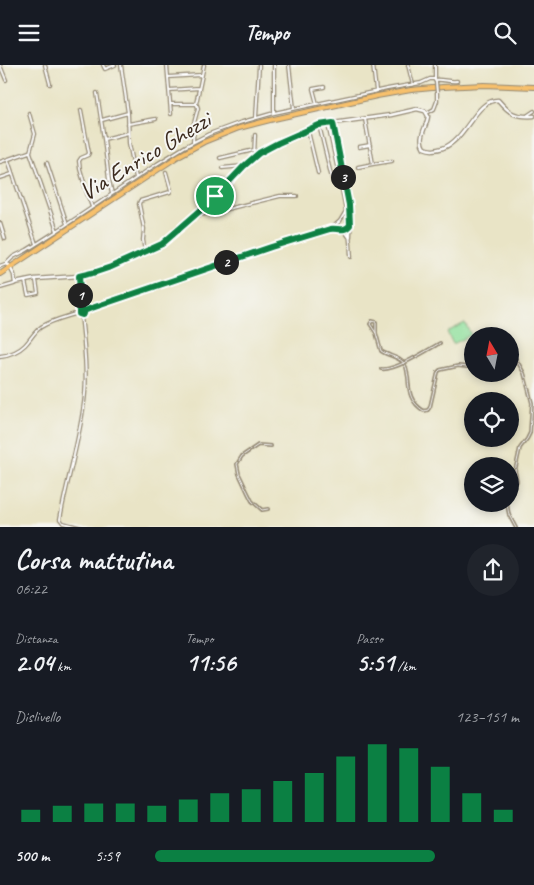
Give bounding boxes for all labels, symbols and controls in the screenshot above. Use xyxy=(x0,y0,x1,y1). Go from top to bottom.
icon: menu xyxy=(15,19,43,47)
text: Tempo xyxy=(245,19,289,47)
icon: search xyxy=(491,19,519,47)
street label: Via Enrico Ghezzi xyxy=(73,102,219,208)
pin: 3 xyxy=(330,165,356,189)
text: 3 xyxy=(340,169,347,186)
pin xyxy=(194,175,236,217)
icon: arrive xyxy=(201,182,229,210)
pin: 2 xyxy=(214,249,238,275)
text: 2 xyxy=(223,254,230,271)
pin: 1 xyxy=(68,283,92,307)
text: 1 xyxy=(77,287,84,304)
north arrow xyxy=(464,327,519,383)
map controls xyxy=(464,327,519,512)
button: locate xyxy=(464,392,519,447)
button: layers xyxy=(464,457,519,512)
text: Corsa mattutina xyxy=(15,542,173,577)
button: share xyxy=(467,544,519,596)
text: 06:22 xyxy=(15,579,47,599)
text: Distanza xyxy=(15,630,57,647)
text: Tempo xyxy=(186,630,213,647)
text: Passo xyxy=(356,630,383,647)
text: 2.04 xyxy=(15,647,54,679)
text: 11:56 xyxy=(186,647,236,679)
text: 5:51 xyxy=(356,647,394,679)
text: km xyxy=(54,658,71,675)
text: /km xyxy=(394,658,416,675)
text: Dislivello xyxy=(15,707,60,727)
text: 123–151 m xyxy=(456,707,519,727)
text: 500 m xyxy=(15,846,49,866)
text: 5:59 xyxy=(95,846,120,866)

